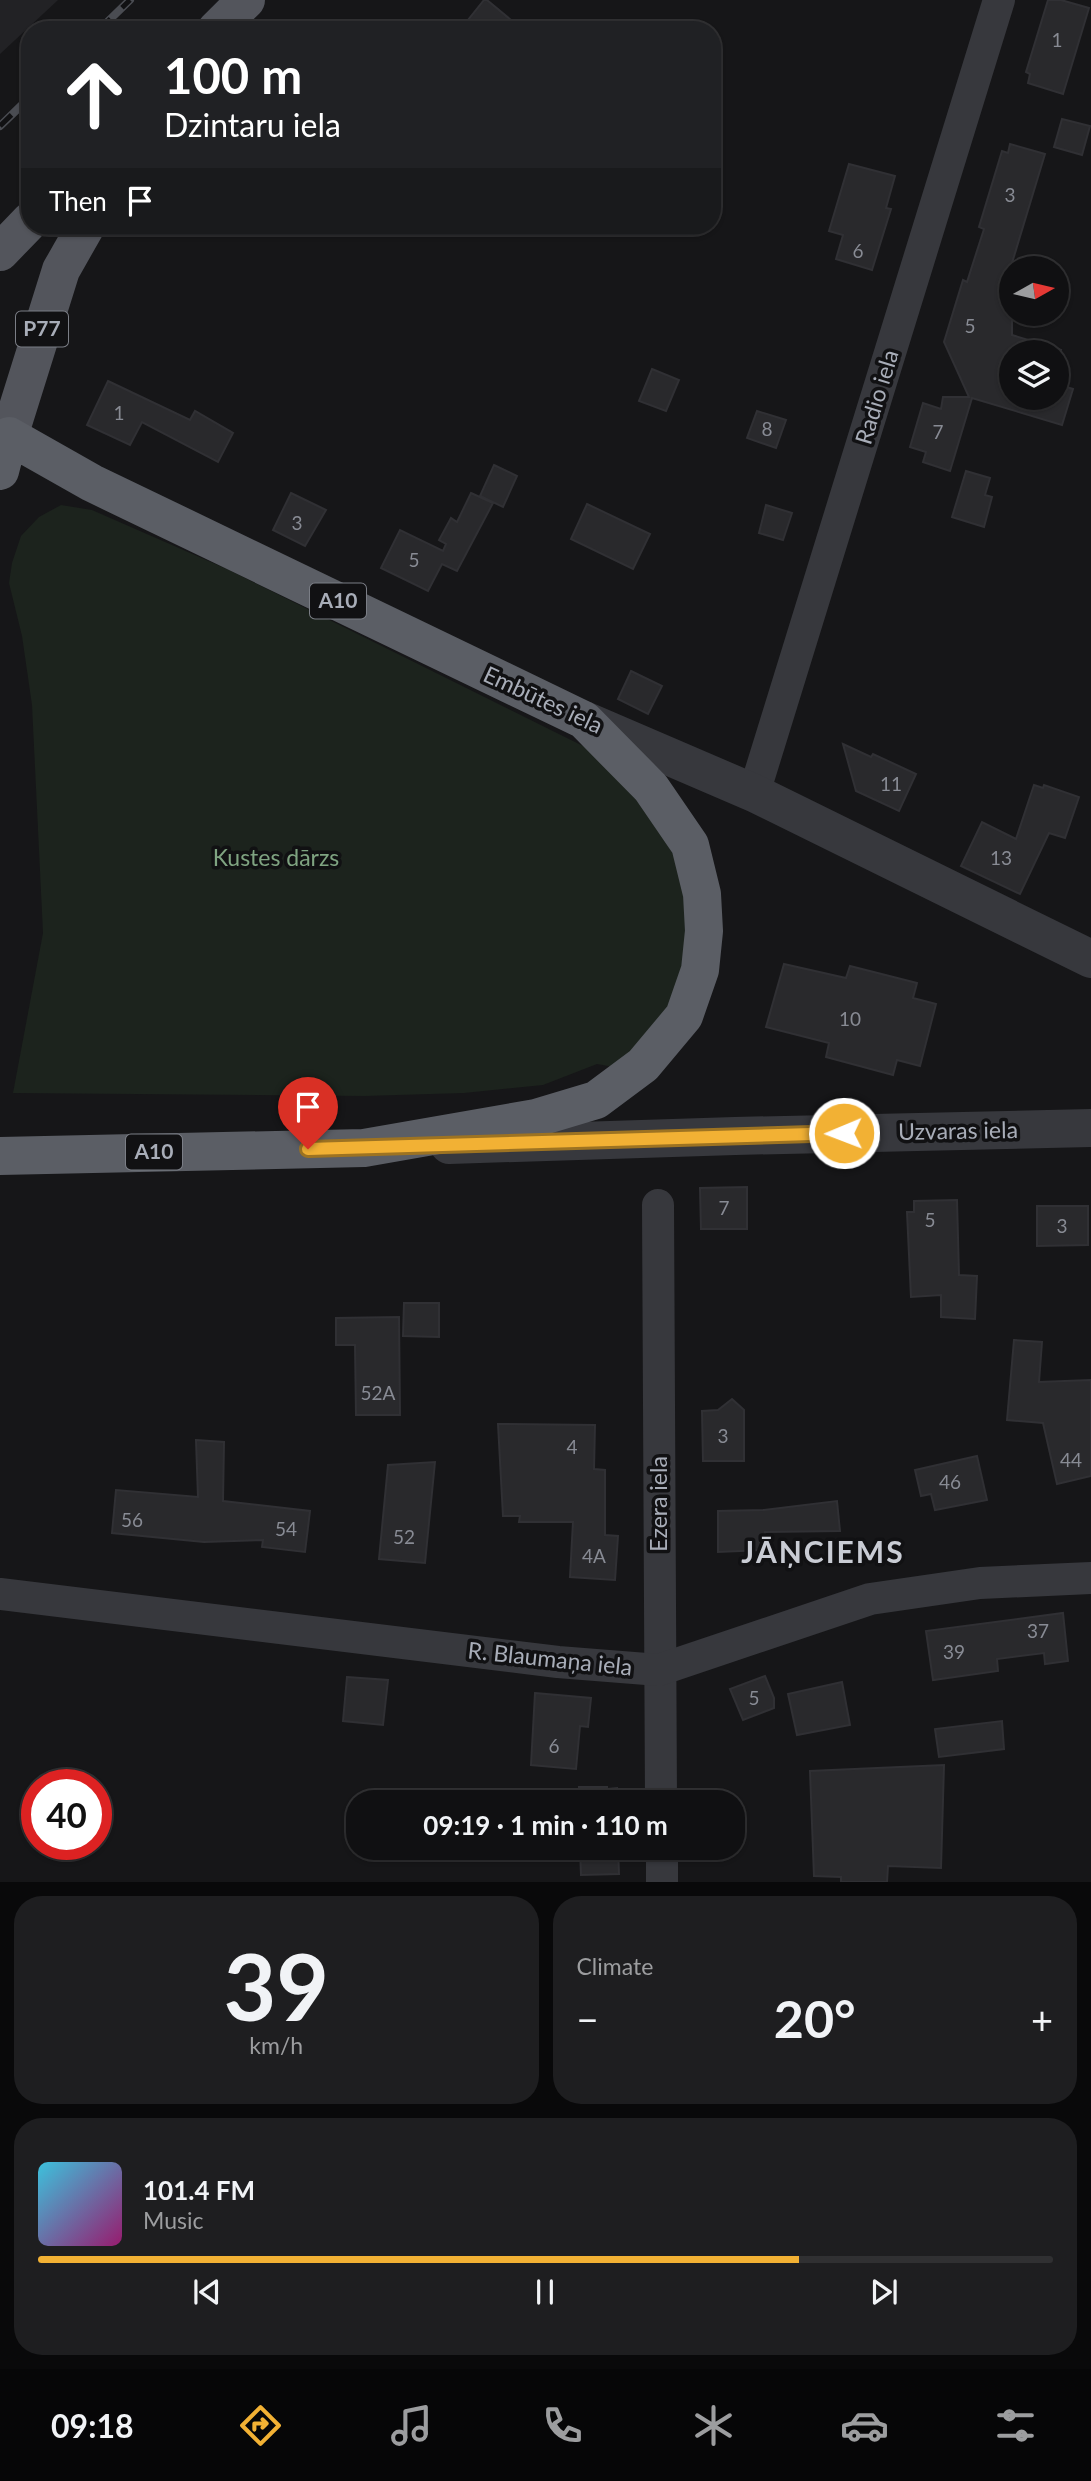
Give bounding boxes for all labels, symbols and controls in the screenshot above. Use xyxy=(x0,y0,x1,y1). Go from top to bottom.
house number: 1 xyxy=(1051,28,1063,51)
text: 100 m xyxy=(164,46,302,104)
icon: ahead xyxy=(49,49,140,140)
text: Dzintaru iela xyxy=(164,105,341,144)
icon: arrive xyxy=(121,182,159,220)
house number: 3 xyxy=(1004,183,1016,206)
text: Then xyxy=(49,185,107,217)
house number: 6 xyxy=(852,239,864,262)
north arrow xyxy=(999,256,1069,326)
map controls xyxy=(999,256,1069,410)
road number: P77 xyxy=(16,312,68,346)
house number: 5 xyxy=(964,314,976,337)
button: layers xyxy=(999,340,1069,410)
street label: Radio iela xyxy=(848,346,904,447)
house number: 1 xyxy=(113,401,125,424)
house number: 8 xyxy=(761,417,773,440)
house number: 7 xyxy=(932,420,944,443)
house number: 3 xyxy=(291,511,303,534)
house number: 5 xyxy=(408,548,420,571)
road number: A10 xyxy=(310,584,366,618)
street label: Embūtes iela xyxy=(479,659,607,739)
house number: 11 xyxy=(880,772,902,795)
park label: Kustes dārzs xyxy=(213,843,339,871)
house number: 13 xyxy=(990,846,1012,869)
house number: 10 xyxy=(839,1007,861,1030)
pin xyxy=(278,1077,338,1149)
icon: arrive xyxy=(289,1088,327,1126)
position arrow xyxy=(807,1096,881,1170)
street label: Uzvaras iela xyxy=(898,1115,1018,1145)
road number: A10 xyxy=(126,1134,182,1170)
house number: 7 xyxy=(718,1196,730,1219)
house number: 5 xyxy=(924,1208,936,1231)
house number: 3 xyxy=(1056,1214,1068,1237)
house number: 52A xyxy=(361,1381,396,1404)
house number: 3 xyxy=(717,1424,729,1447)
house number: 4 xyxy=(566,1435,578,1458)
house number: 44 xyxy=(1060,1448,1082,1471)
street label: Ezera iela xyxy=(644,1456,672,1552)
house number: 46 xyxy=(939,1470,961,1493)
house number: 56 xyxy=(121,1508,143,1531)
house number: 54 xyxy=(275,1517,297,1540)
house number: 52 xyxy=(393,1525,415,1548)
district label: JĀŅCIEMS xyxy=(741,1533,905,1569)
house number: 4A xyxy=(582,1544,606,1567)
house number: 37 xyxy=(1027,1619,1049,1642)
street label: R. Blaumaņa iela xyxy=(467,1635,634,1681)
house number: 39 xyxy=(943,1640,965,1663)
house number: 5 xyxy=(748,1686,760,1709)
house number: 6 xyxy=(548,1734,560,1757)
speed limit sign: 40 xyxy=(21,1769,112,1860)
text: 09:19 · 1 min · 110 m xyxy=(423,1809,668,1841)
text: 39 xyxy=(223,1931,329,2040)
text: Climate xyxy=(577,1952,653,1980)
text: 20° xyxy=(774,1987,856,2049)
text: − xyxy=(577,1996,599,2042)
text: + xyxy=(1031,1996,1053,2042)
text: km/h xyxy=(249,2031,303,2059)
text: 101.4 FM xyxy=(143,2174,255,2206)
text: Music xyxy=(143,2206,203,2234)
icon: previous xyxy=(188,2273,226,2311)
icon: pause xyxy=(526,2273,564,2311)
icon: next xyxy=(865,2273,903,2311)
icon: directions xyxy=(236,2401,285,2450)
icon: music xyxy=(387,2401,436,2450)
icon: phone xyxy=(538,2401,587,2450)
icon: climate xyxy=(689,2401,738,2450)
icon: car xyxy=(840,2401,889,2450)
icon: filters xyxy=(991,2401,1040,2450)
text: 09:18 xyxy=(51,2406,134,2445)

